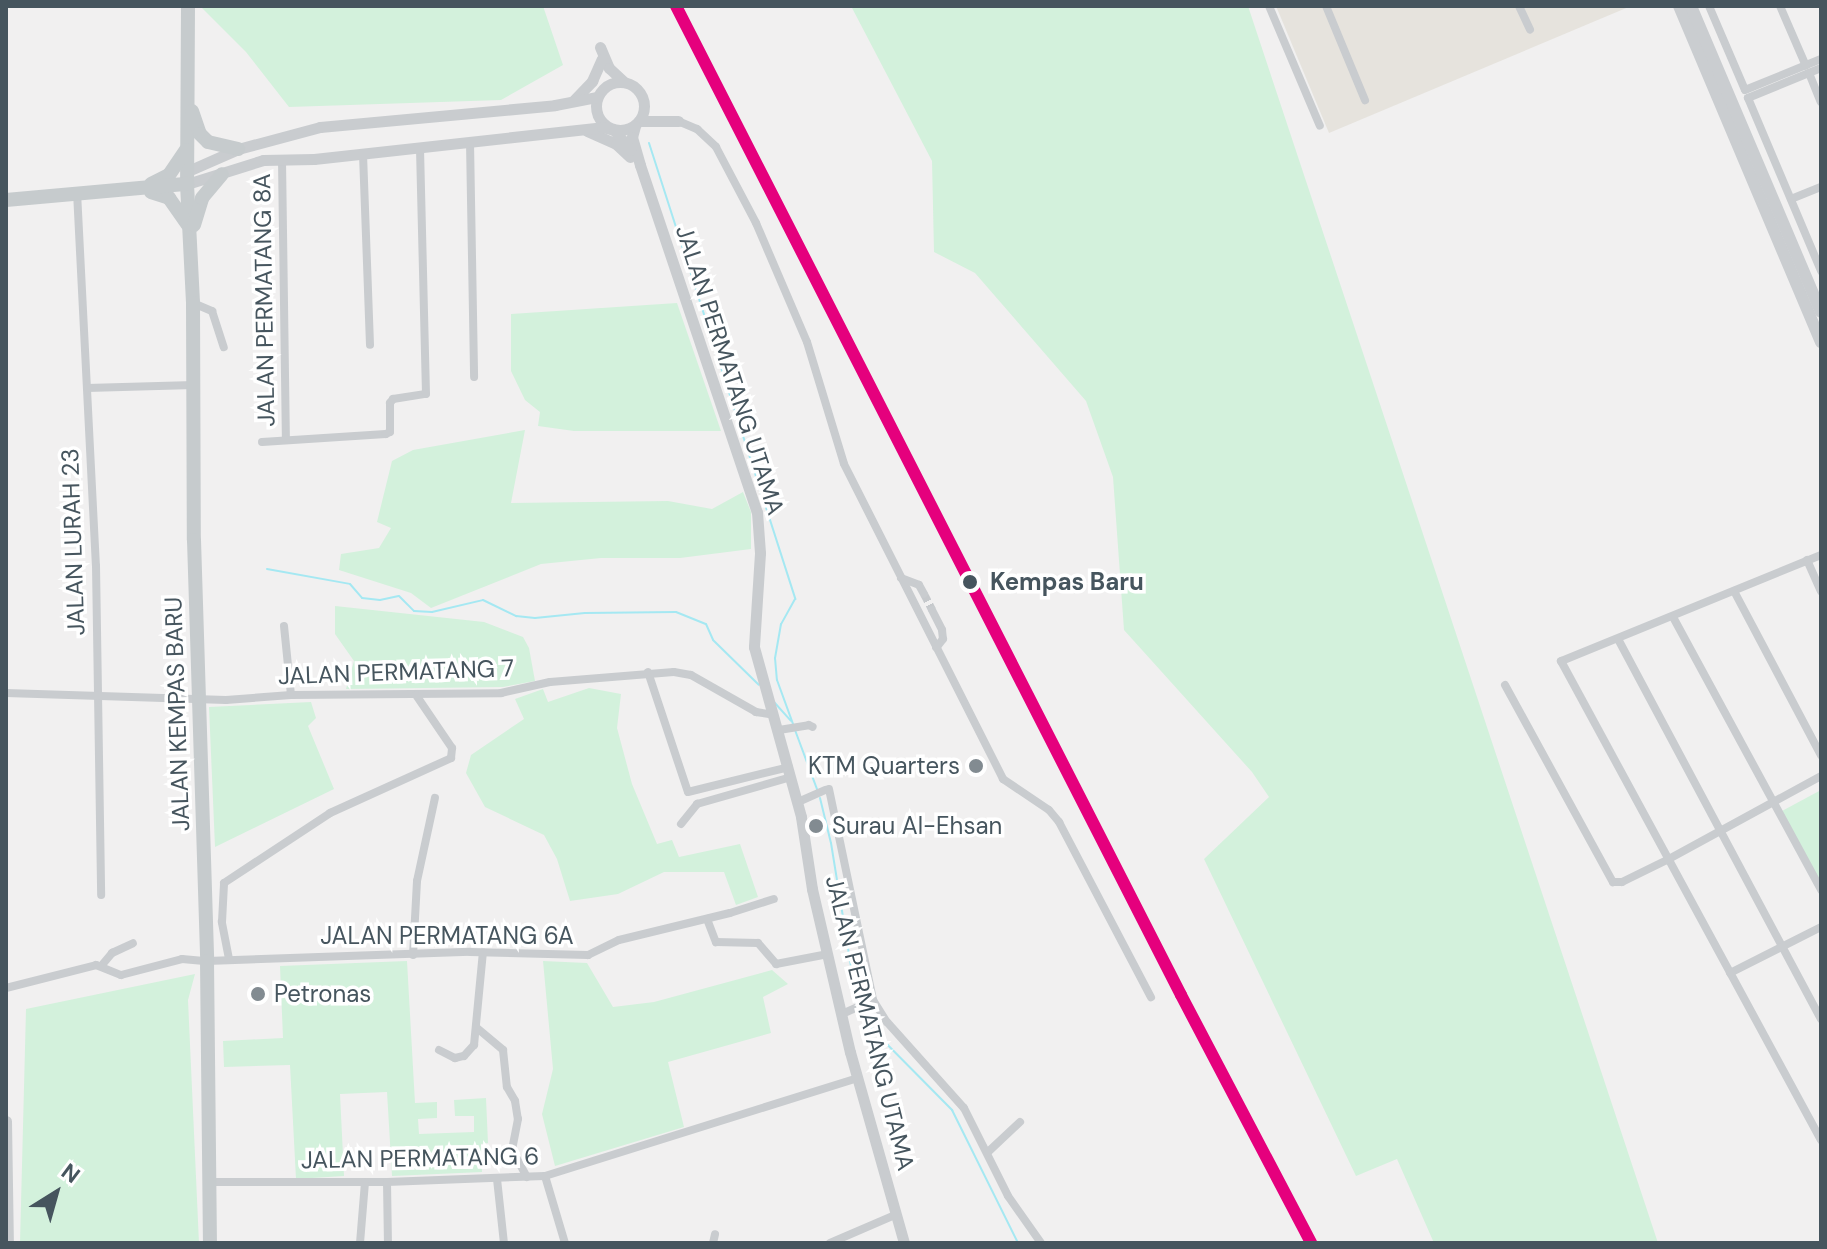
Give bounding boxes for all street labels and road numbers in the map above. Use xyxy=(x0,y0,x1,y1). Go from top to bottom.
street label: JALAN PERMATANG 8A xyxy=(247,173,281,427)
street label: JALAN PERMATANG UTAMA xyxy=(670,222,790,518)
street label: JALAN LURAH 23 xyxy=(55,448,91,636)
street label: JALAN KEMPAS BARU xyxy=(159,596,195,832)
street label: JALAN PERMATANG 7 xyxy=(277,653,515,691)
street label: JALAN PERMATANG UTAMA xyxy=(819,873,921,1173)
street label: JALAN PERMATANG 6A xyxy=(320,922,574,950)
street label: JALAN PERMATANG 6 xyxy=(301,1142,539,1174)

